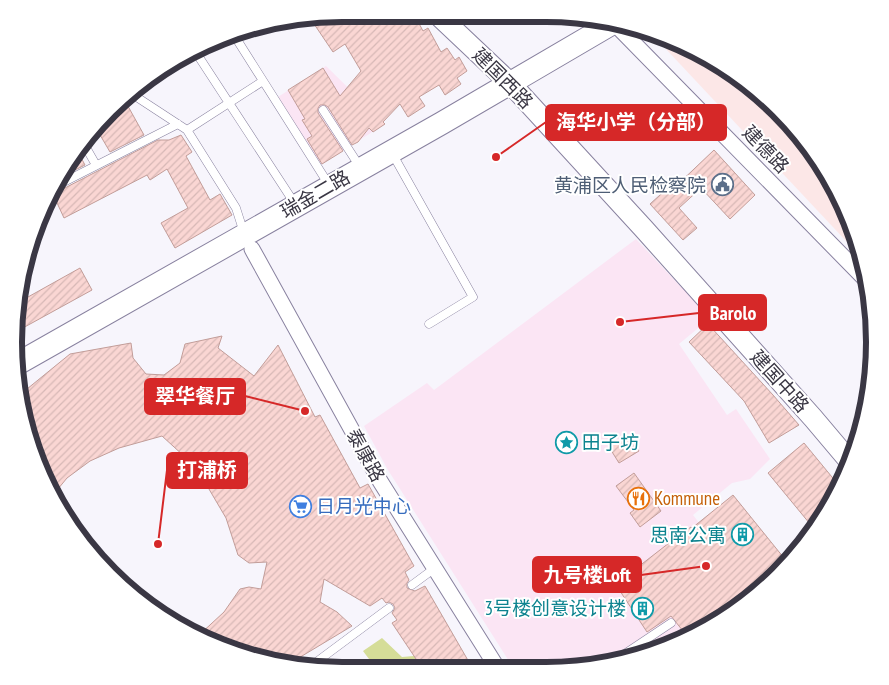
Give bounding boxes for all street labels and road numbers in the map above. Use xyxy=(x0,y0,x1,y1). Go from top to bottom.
street label: 建国西路 xyxy=(468,43,538,113)
street label: 建德路 xyxy=(738,120,794,178)
street label: 瑞金二路 xyxy=(276,165,354,223)
street label: 建国中路 xyxy=(746,345,814,417)
street label: 泰康路 xyxy=(342,424,390,486)

